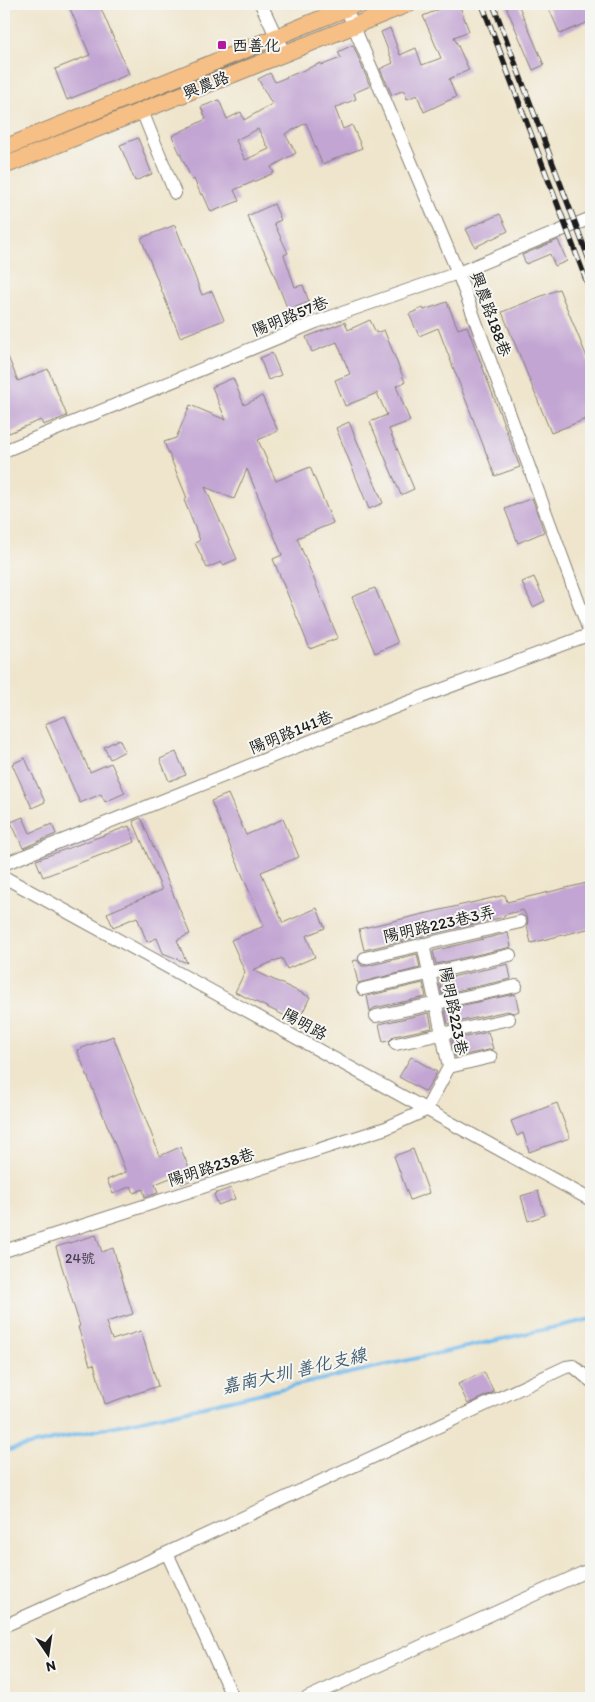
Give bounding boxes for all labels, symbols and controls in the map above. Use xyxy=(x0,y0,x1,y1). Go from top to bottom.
place label: 西善化 xyxy=(232,36,280,55)
marker: 西善化 xyxy=(216,39,228,51)
street label: 興農路 xyxy=(180,67,232,103)
street label: 興農路188巷 xyxy=(467,269,515,359)
street label: 陽明路57巷 xyxy=(249,292,331,340)
street label: 陽明路141巷 xyxy=(246,707,336,757)
street label: 陽明路223巷3弄 xyxy=(381,902,497,946)
street label: 陽明路223巷 xyxy=(436,965,472,1057)
street label: 陽明路 xyxy=(279,1004,331,1044)
street label: 陽明路238巷 xyxy=(165,1144,257,1190)
house number: 24號 xyxy=(65,1250,95,1267)
water label: 嘉南大圳 善化支線 xyxy=(219,1343,370,1398)
north arrow xyxy=(22,1630,72,1680)
text: N xyxy=(44,1657,57,1676)

